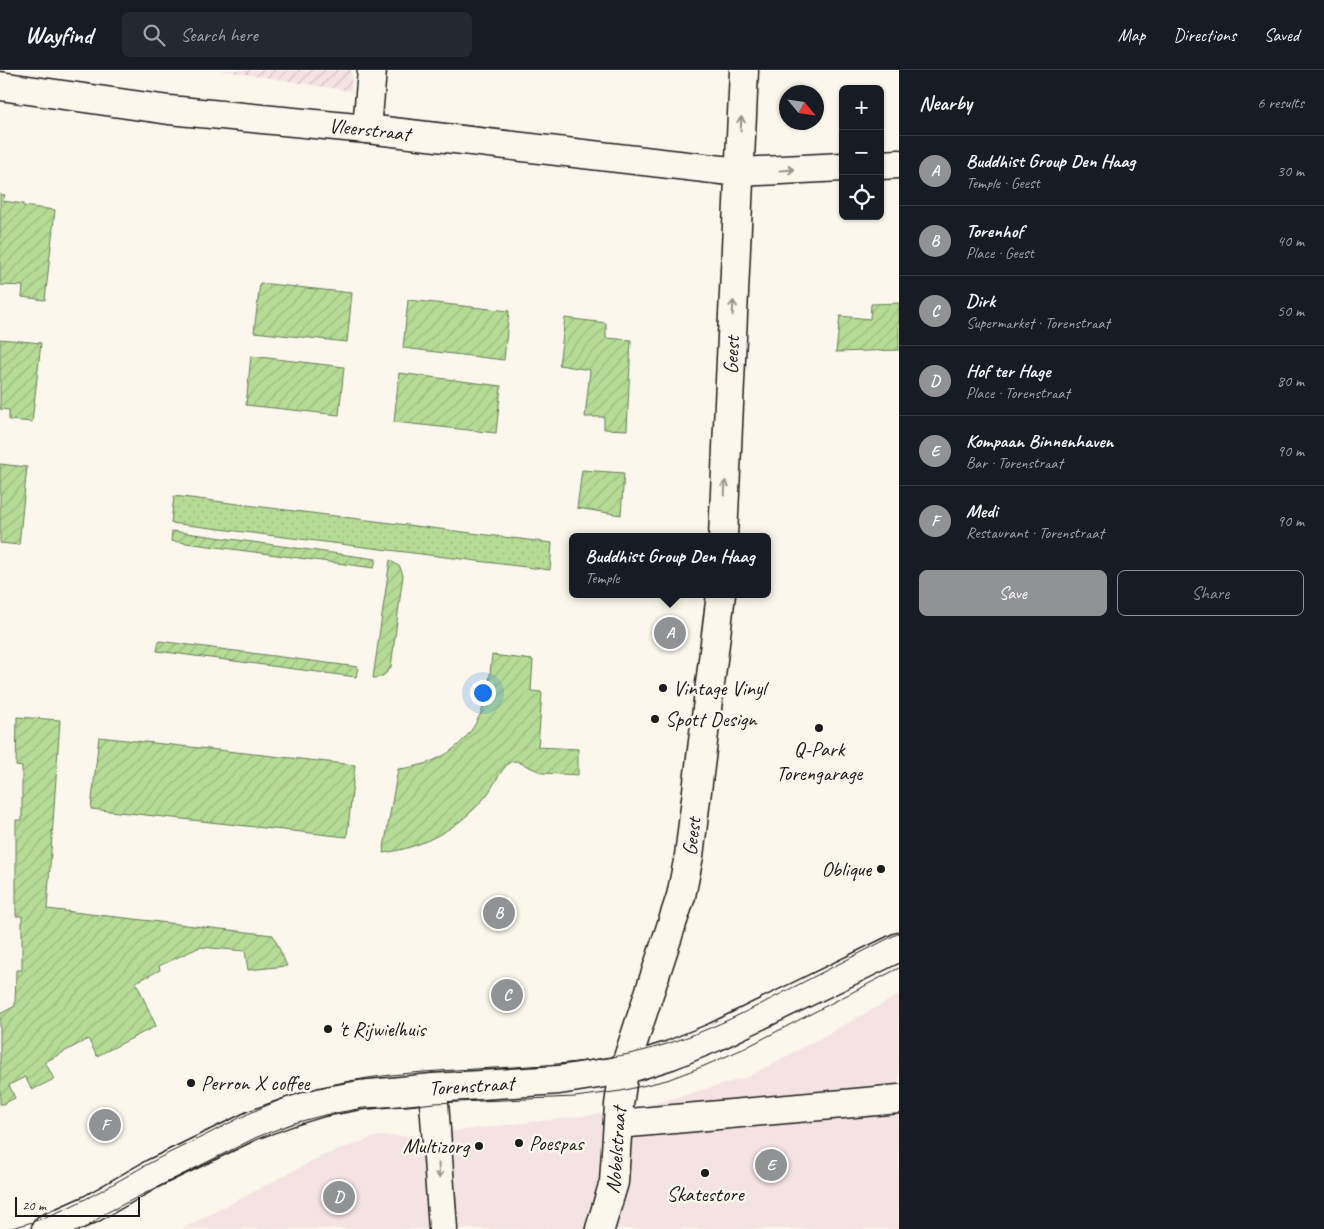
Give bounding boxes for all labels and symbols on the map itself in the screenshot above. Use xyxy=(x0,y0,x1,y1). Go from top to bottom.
north arrow xyxy=(779,85,824,130)
street label: Vleerstraat xyxy=(328,112,414,147)
one-way arrow xyxy=(737,116,746,132)
one-way arrow xyxy=(779,165,795,174)
one-way arrow xyxy=(728,300,737,316)
street label: Geest xyxy=(717,334,745,375)
one-way arrow xyxy=(720,480,729,496)
pin: A xyxy=(654,614,686,652)
place label: Vintage Vinyl xyxy=(673,675,769,701)
your location xyxy=(470,680,496,706)
marker: Vintage Vinyl xyxy=(657,682,669,694)
place label: Spott Design xyxy=(665,706,758,732)
marker: Spott Design xyxy=(649,713,661,725)
marker: Q-Park Torengarage xyxy=(813,722,825,734)
place label: Q-Park Torengarage xyxy=(776,736,863,786)
street label: Geest xyxy=(676,814,707,857)
place label: Oblique xyxy=(821,856,872,882)
marker: Oblique xyxy=(875,863,887,875)
pin: B xyxy=(483,894,515,932)
pin: C xyxy=(491,976,523,1014)
place label: 't Rijwielhuis xyxy=(338,1016,427,1042)
marker: 't Rijwielhuis xyxy=(322,1023,334,1035)
place label: Perron X coffee xyxy=(201,1070,310,1096)
street label: Torenstraat xyxy=(427,1070,518,1101)
marker: Perron X coffee xyxy=(185,1077,197,1089)
street label: Nobelstraat xyxy=(598,1103,632,1196)
pin: F xyxy=(89,1106,121,1144)
place label: Poespas xyxy=(529,1130,585,1156)
place label: Multizorg xyxy=(403,1133,471,1159)
marker: Poespas xyxy=(513,1137,525,1149)
marker: Multizorg xyxy=(473,1140,485,1152)
pin: E xyxy=(755,1146,787,1184)
one-way arrow xyxy=(434,1163,443,1179)
marker: Skatestore xyxy=(699,1167,711,1179)
pin: D xyxy=(323,1178,355,1216)
place label: Skatestore xyxy=(667,1181,746,1207)
scale bar xyxy=(15,1194,140,1217)

